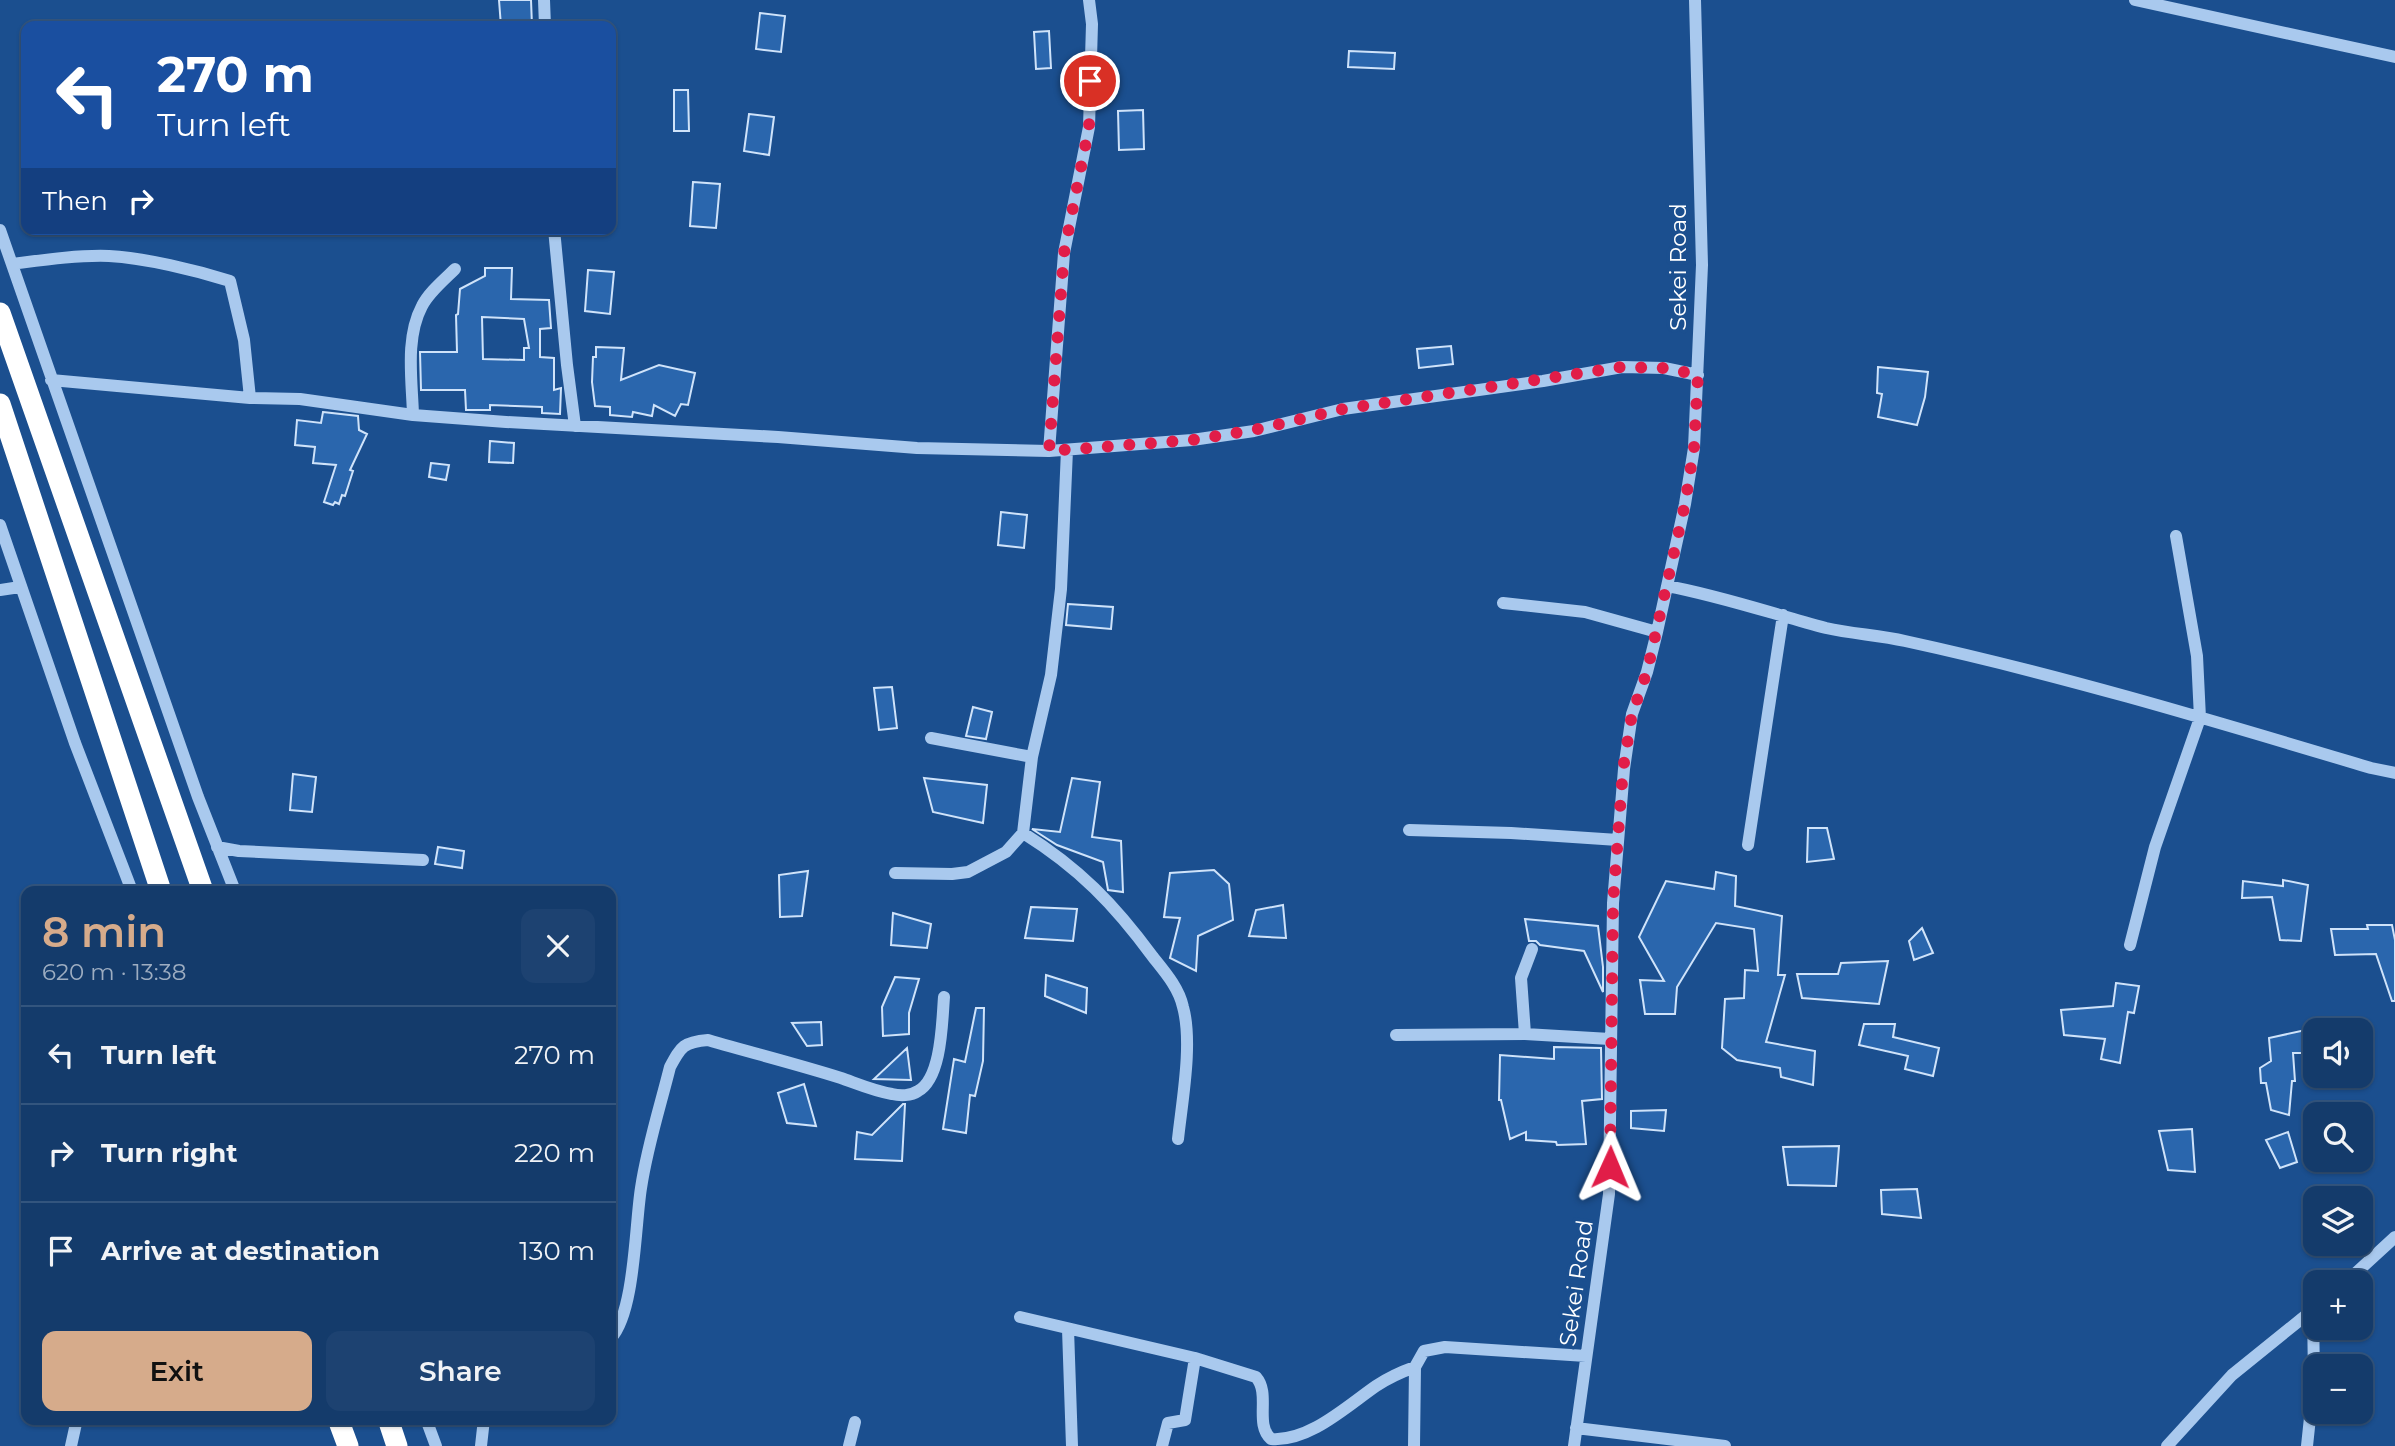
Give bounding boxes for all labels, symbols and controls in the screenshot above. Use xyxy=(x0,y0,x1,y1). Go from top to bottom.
text: 270 m xyxy=(157,45,314,104)
icon: left xyxy=(42,49,133,140)
pin xyxy=(1060,51,1120,111)
icon: arrive xyxy=(1071,62,1109,100)
text: Turn left xyxy=(157,105,291,144)
icon: right xyxy=(122,182,160,220)
text: Then xyxy=(42,185,108,217)
street label: Sekei Road xyxy=(1664,203,1692,331)
text: 8 min xyxy=(42,906,166,958)
button: close xyxy=(521,909,595,983)
text: 620 m · 13:38 xyxy=(42,958,186,986)
map controls xyxy=(2303,1018,2373,1424)
button: sound xyxy=(2303,1018,2373,1088)
icon: left xyxy=(42,1036,80,1074)
text: Turn left xyxy=(101,1039,217,1071)
text: 270 m xyxy=(514,1039,595,1071)
button: search xyxy=(2303,1102,2373,1172)
position arrow xyxy=(1573,1130,1647,1204)
icon: right xyxy=(42,1134,80,1172)
text: Turn right xyxy=(101,1137,237,1169)
text: 220 m xyxy=(514,1137,595,1169)
button: layers xyxy=(2303,1186,2373,1256)
street label: Sekei Road xyxy=(1553,1218,1599,1348)
icon: arrive xyxy=(42,1232,80,1270)
text: Arrive at destination xyxy=(101,1235,380,1267)
text: 130 m xyxy=(519,1235,595,1267)
button: + xyxy=(2303,1270,2373,1340)
button: Exit xyxy=(42,1331,312,1411)
button: Share xyxy=(326,1331,595,1411)
button: − xyxy=(2303,1354,2373,1424)

